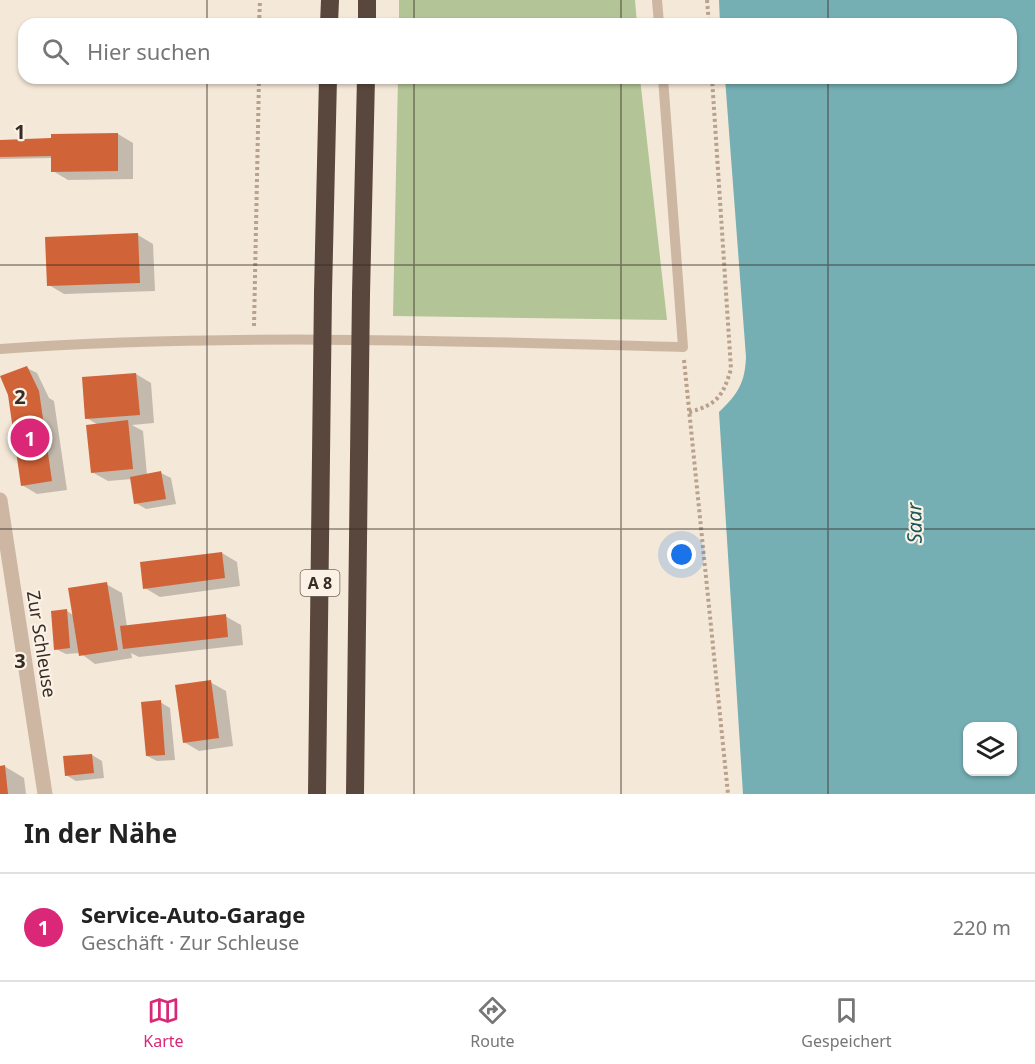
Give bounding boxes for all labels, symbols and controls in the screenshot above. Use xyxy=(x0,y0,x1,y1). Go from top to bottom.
search box xyxy=(18,18,1017,84)
icon: search xyxy=(39,35,72,68)
text: Hier suchen xyxy=(87,36,211,66)
text: 1 xyxy=(14,118,26,145)
text: 2 xyxy=(14,383,26,410)
pin: 1 xyxy=(10,416,50,460)
water label: Saar xyxy=(900,501,928,544)
your location xyxy=(667,540,696,569)
road number: A 8 xyxy=(300,570,340,596)
street label: Zur Schleuse xyxy=(22,589,62,699)
text: 3 xyxy=(14,647,26,674)
map controls xyxy=(963,722,1017,776)
button: layers xyxy=(963,722,1017,776)
text: In der Nähe xyxy=(24,815,177,851)
text: Service-Auto-Garage xyxy=(81,899,305,929)
text: 1 xyxy=(38,914,49,941)
text: 220 m xyxy=(953,914,1011,941)
text: Geschäft · Zur Schleuse xyxy=(81,929,299,956)
tab: Karte xyxy=(143,994,184,1052)
tab: Route xyxy=(470,994,515,1052)
tab: Gespeichert xyxy=(801,994,892,1052)

